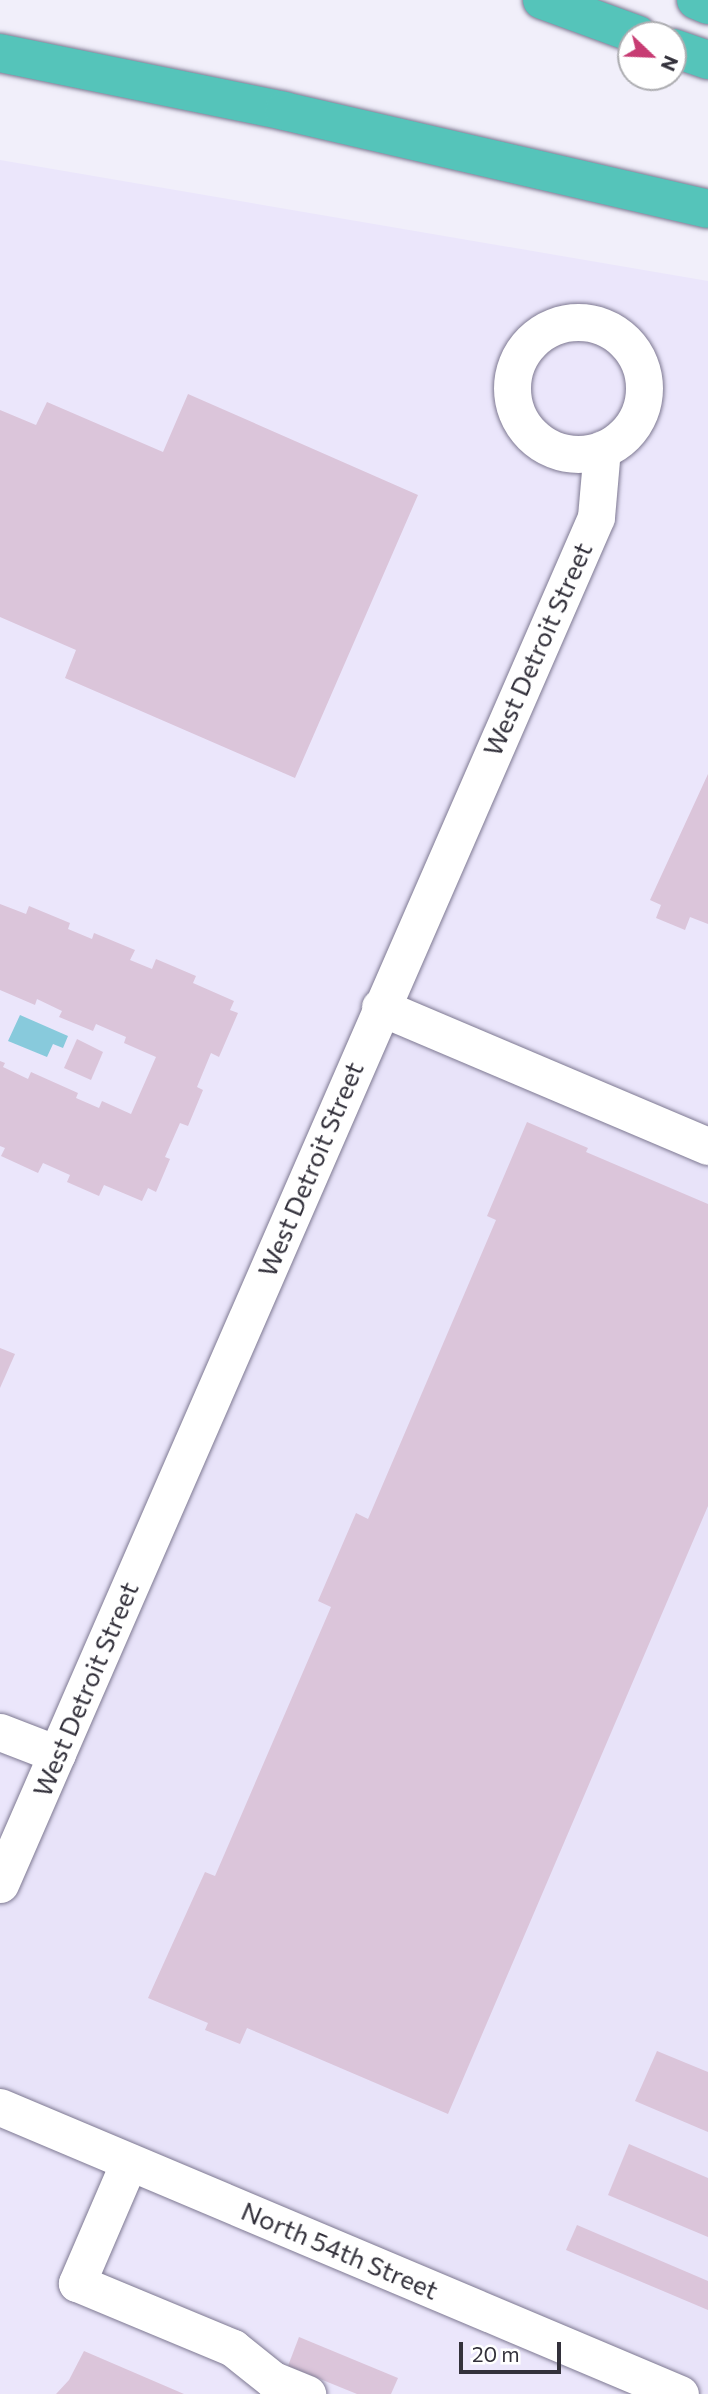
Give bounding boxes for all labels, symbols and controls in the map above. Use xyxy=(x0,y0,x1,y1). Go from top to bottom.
north arrow xyxy=(617,21,687,91)
text: N xyxy=(657,53,683,75)
street label: West Detroit Street xyxy=(476,537,598,761)
street label: West Detroit Street xyxy=(251,1057,369,1281)
street label: West Detroit Street xyxy=(26,1577,144,1801)
street label: North 54th Street xyxy=(237,2194,443,2306)
scale bar xyxy=(463,2328,564,2372)
text: 20 m xyxy=(472,2341,520,2366)

